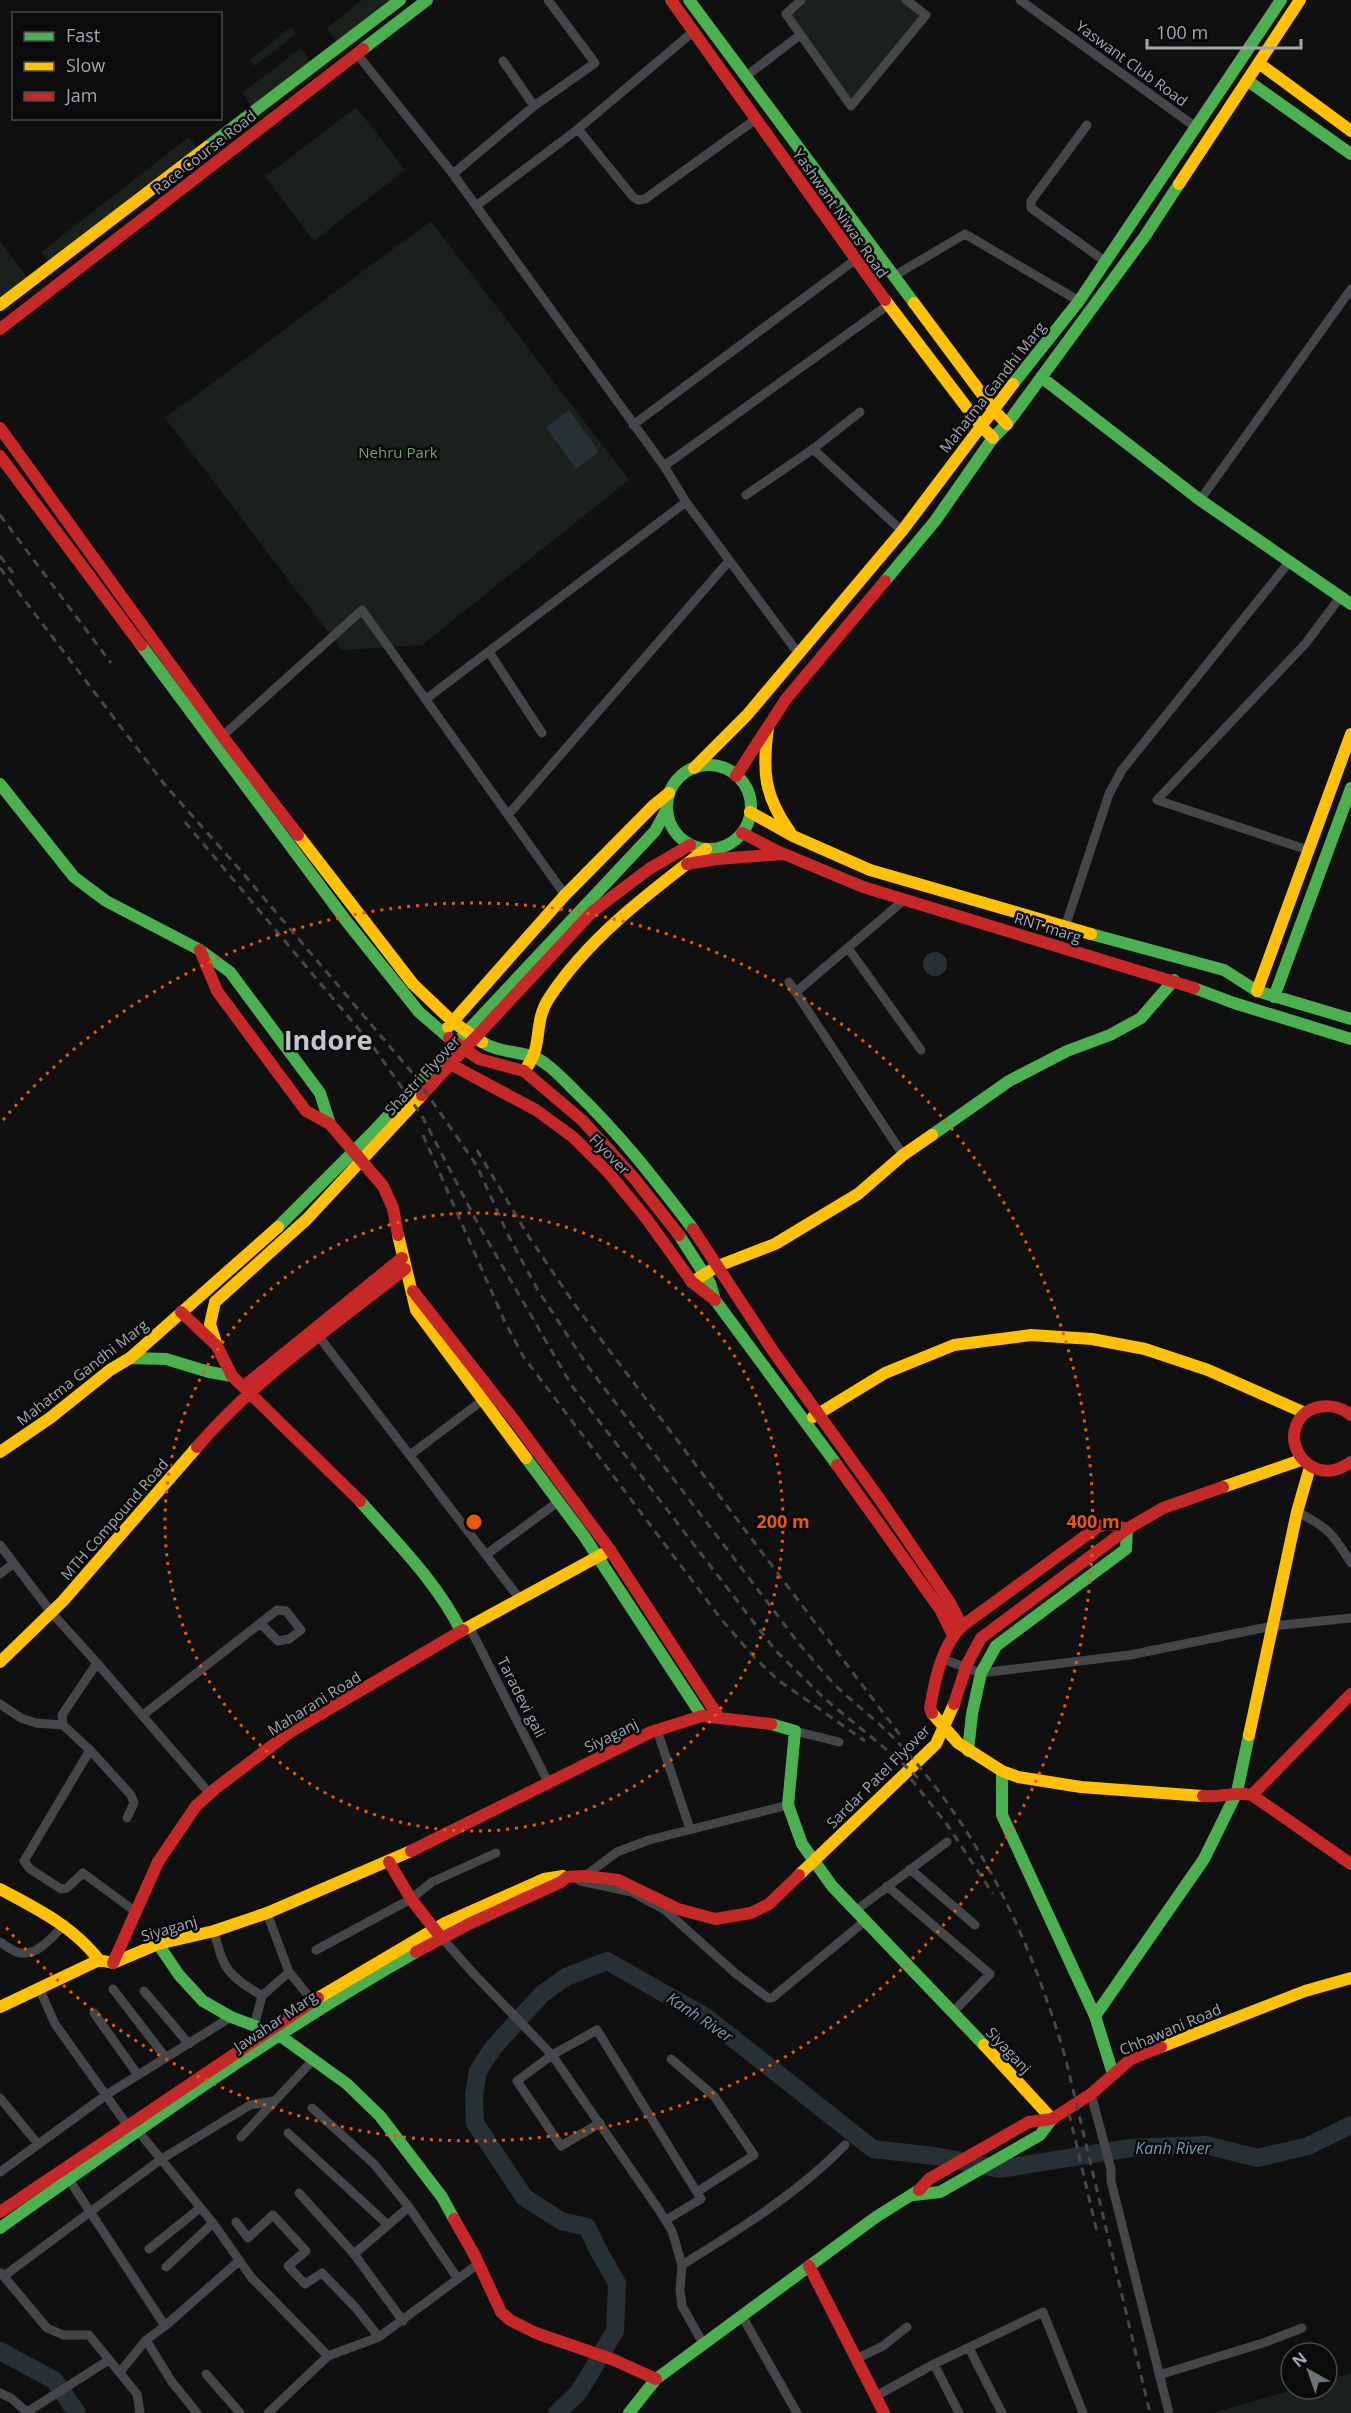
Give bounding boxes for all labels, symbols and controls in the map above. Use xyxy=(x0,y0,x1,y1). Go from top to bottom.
legend xyxy=(12,12,222,120)
scale bar xyxy=(1147,12,1302,50)
street label: Yaswant Club Road xyxy=(1072,16,1192,110)
text: 100 m xyxy=(1156,20,1208,44)
text: Fast xyxy=(66,23,100,47)
text: Slow xyxy=(66,53,105,77)
text: Jam xyxy=(64,83,98,107)
street label: Race Course Road xyxy=(148,105,260,199)
street label: Yashwant Niwas Road xyxy=(789,144,893,282)
street label: Mahatma Gandhi Marg xyxy=(934,317,1050,457)
park label: Nehru Park xyxy=(358,442,438,462)
street label: RNT marg xyxy=(1012,907,1084,947)
district label: Indore xyxy=(284,1021,372,1058)
street label: Shastri Flyover xyxy=(380,1031,464,1119)
street label: Flyover xyxy=(585,1129,635,1179)
street label: Mahatma Gandhi Marg xyxy=(12,1314,152,1430)
street label: MTH Compound Road xyxy=(56,1454,172,1584)
text: 200 m xyxy=(756,1509,810,1533)
text: 400 m xyxy=(1066,1509,1120,1533)
centre of rings xyxy=(464,1512,484,1532)
street label: Taradevi gali xyxy=(493,1653,551,1741)
street label: Maharani Road xyxy=(264,1666,364,1740)
street label: Siyaganj xyxy=(581,1713,641,1757)
street label: Sardar Patel Flyover xyxy=(822,1720,934,1832)
street label: Siyaganj xyxy=(139,1910,199,1946)
street label: Jawahar Marg xyxy=(228,1986,320,2057)
water label: Kanh River xyxy=(663,1987,738,2048)
street label: Chhawani Road xyxy=(1116,1999,1224,2059)
street label: Siyaganj xyxy=(982,2022,1036,2078)
water label: Kanh River xyxy=(1135,2137,1211,2159)
north arrow xyxy=(1279,2341,1339,2401)
text: N xyxy=(1287,2347,1311,2372)

